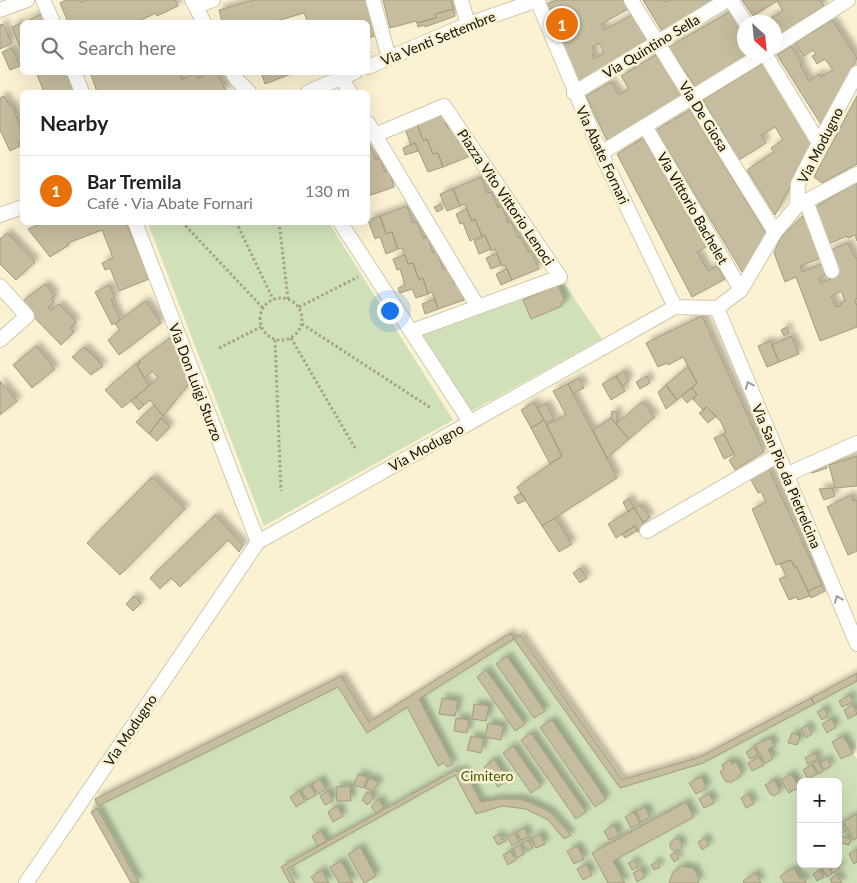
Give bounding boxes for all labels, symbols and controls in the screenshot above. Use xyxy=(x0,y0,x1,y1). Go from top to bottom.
pin: 1 xyxy=(546,5,578,43)
street label: Via Venti Settembre xyxy=(378,7,498,69)
street label: Via Quintino Sella xyxy=(600,10,702,82)
north arrow xyxy=(737,15,782,60)
search box xyxy=(20,20,370,75)
icon: search xyxy=(38,34,66,62)
text: Search here xyxy=(78,36,176,59)
street label: Via De Giosa xyxy=(676,78,732,154)
street label: Via Abate Fornari xyxy=(573,103,633,207)
street label: Via Modugno xyxy=(794,104,846,186)
text: Nearby xyxy=(40,110,108,135)
street label: Piazza Vito Vittorio Lenoci xyxy=(454,126,558,268)
street label: Via Vittorio Bachelet xyxy=(654,149,732,267)
text: Bar Tremila xyxy=(87,170,181,193)
text: 1 xyxy=(51,181,61,200)
text: 130 m xyxy=(305,181,350,200)
text: Café · Via Abate Fornari xyxy=(87,193,253,212)
your location xyxy=(377,298,403,324)
street label: Via Don Luigi Sturzo xyxy=(166,321,226,443)
one-way arrow xyxy=(745,381,755,390)
street label: Via San Pio da Pietrelcina xyxy=(749,401,825,551)
street label: Via Modugno xyxy=(386,419,466,475)
one-way arrow xyxy=(834,596,844,604)
street label: Via Modugno xyxy=(100,691,160,769)
park label: Cimitero xyxy=(461,767,513,784)
map controls xyxy=(797,778,842,868)
button: + xyxy=(797,778,842,823)
button: − xyxy=(797,823,842,868)

